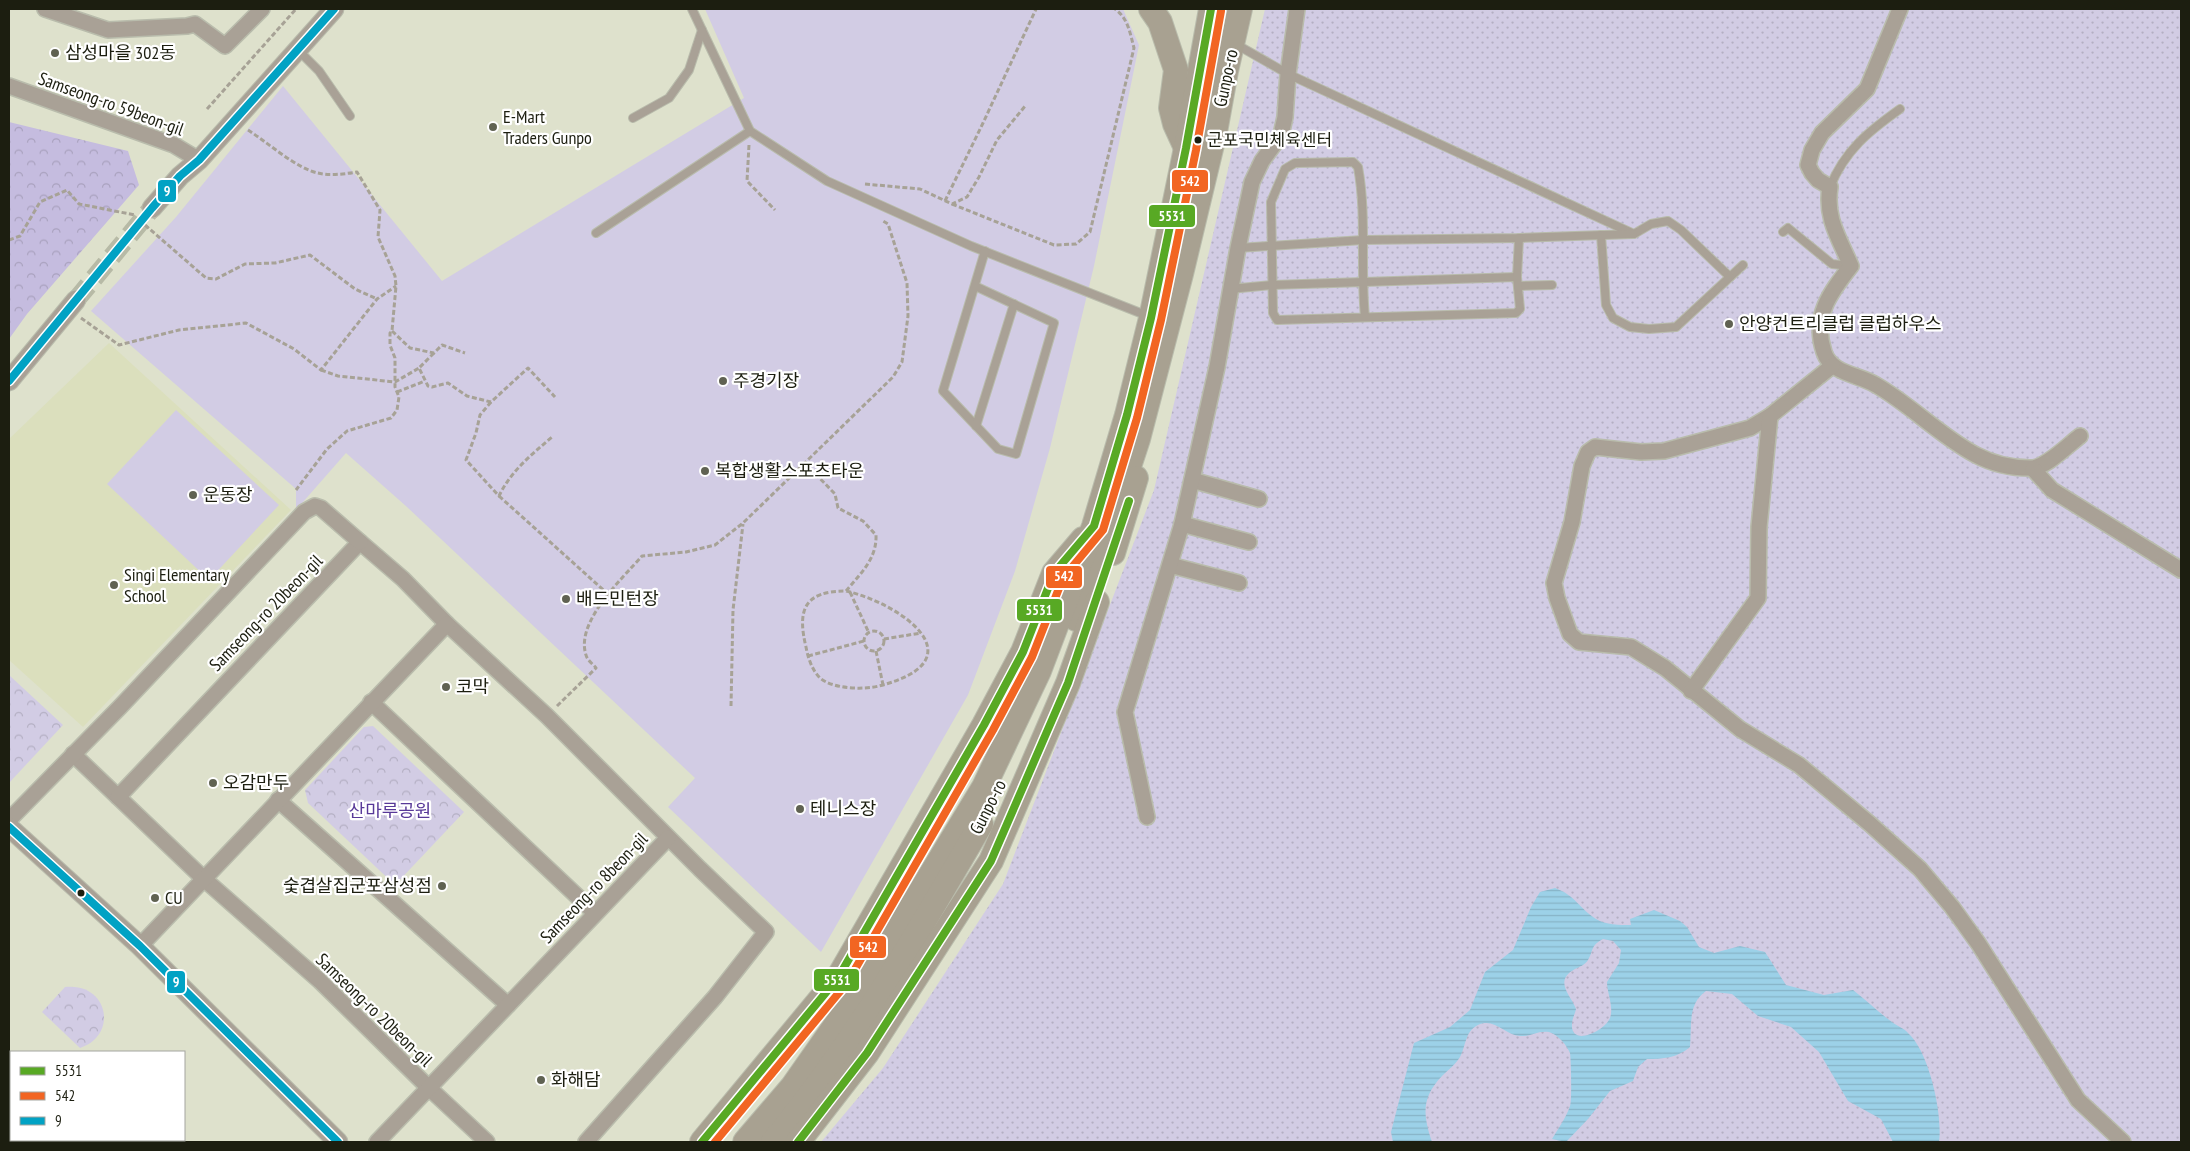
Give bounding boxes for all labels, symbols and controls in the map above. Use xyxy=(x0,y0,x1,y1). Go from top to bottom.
place label: 삼성마을 302동 xyxy=(65,41,176,64)
marker: 삼성마을 302동 xyxy=(49,47,61,59)
street label: Gunpo-ro xyxy=(1208,47,1243,109)
street label: Samseong-ro 59beon-gil xyxy=(35,67,188,141)
place label: E-Mart Traders Gunpo xyxy=(503,105,592,149)
marker: E-Mart Traders Gunpo xyxy=(487,121,499,133)
place label: 군포국민체육센터 xyxy=(1207,129,1332,151)
marker: 군포국민체육센터 xyxy=(1193,135,1203,145)
line badge: 542 xyxy=(1171,169,1209,193)
text: 542 xyxy=(1180,172,1200,190)
line badge: 9 xyxy=(157,179,177,203)
text: 9 xyxy=(164,182,171,200)
line badge: 5531 xyxy=(1148,204,1196,228)
text: 5531 xyxy=(1159,207,1185,225)
place label: 안양컨트리클럽 클럽하우스 xyxy=(1739,312,1942,335)
marker: 안양컨트리클럽 클럽하우스 xyxy=(1723,318,1735,330)
place label: 주경기장 xyxy=(733,369,799,392)
marker: 주경기장 xyxy=(717,375,729,387)
place label: 복합생활스포츠타운 xyxy=(715,459,864,482)
marker: 복합생활스포츠타운 xyxy=(699,465,711,477)
place label: 운동장 xyxy=(203,483,253,506)
marker: 운동장 xyxy=(187,489,199,501)
street label: Samseong-ro 20beon-gil xyxy=(204,549,328,676)
place label: Singi Elementary School xyxy=(124,563,229,607)
line badge: 542 xyxy=(1045,565,1083,589)
text: 542 xyxy=(1054,567,1074,585)
marker: Singi Elementary School xyxy=(108,579,120,591)
place label: 배드민턴장 xyxy=(576,587,659,610)
marker: 배드민턴장 xyxy=(560,593,572,605)
line badge: 5531 xyxy=(1016,598,1063,622)
text: 5531 xyxy=(1026,601,1052,619)
place label: 코막 xyxy=(456,675,489,698)
marker: 코막 xyxy=(440,681,452,693)
place label: 오감만두 xyxy=(223,771,289,794)
street label: Gunpo-ro xyxy=(964,775,1011,838)
marker: 오감만두 xyxy=(207,777,219,789)
place label: 테니스장 xyxy=(810,797,876,820)
park label: 산마루공원 xyxy=(349,799,431,822)
marker: 테니스장 xyxy=(794,803,806,815)
street label: Samseong-ro 8beon-gil xyxy=(535,827,653,948)
place label: 숯겹살집군포삼성점 xyxy=(283,874,432,897)
marker: 숯겹살집군포삼성점 xyxy=(436,880,448,892)
place label: CU xyxy=(165,886,183,909)
unlabelled marker xyxy=(76,888,86,898)
marker: CU xyxy=(149,892,161,904)
line badge: 542 xyxy=(849,935,887,959)
text: 542 xyxy=(858,938,878,956)
street label: Samseong-ro 20beon-gil xyxy=(311,948,438,1072)
line badge: 5531 xyxy=(813,968,860,992)
line badge: 9 xyxy=(166,970,186,994)
text: 5531 xyxy=(824,971,850,989)
text: 9 xyxy=(173,973,180,991)
legend xyxy=(10,1051,185,1141)
text: 5531 xyxy=(55,1061,82,1080)
place label: 화해담 xyxy=(551,1068,601,1091)
marker: 화해담 xyxy=(535,1074,547,1086)
text: 542 xyxy=(55,1086,75,1105)
text: 9 xyxy=(55,1111,62,1130)

